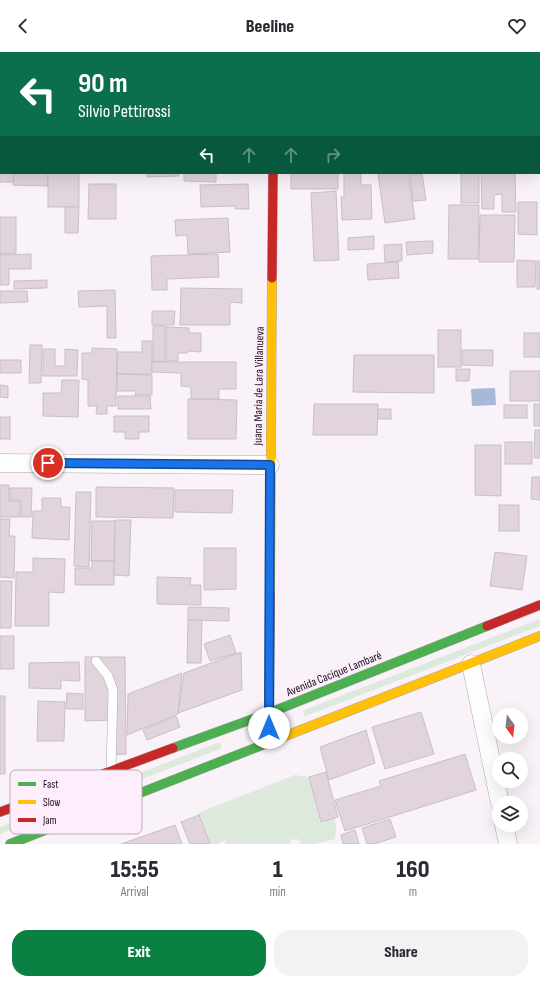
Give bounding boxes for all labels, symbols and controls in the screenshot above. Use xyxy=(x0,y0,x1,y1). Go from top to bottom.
icon: back xyxy=(12,15,34,37)
icon: heart xyxy=(506,15,528,37)
text: Beeline xyxy=(246,16,294,37)
text: 90 m xyxy=(78,67,128,100)
icon: left xyxy=(12,68,64,120)
text: Silvio Pettirossi xyxy=(78,101,171,122)
icon: left xyxy=(196,144,218,166)
icon: ahead xyxy=(238,144,260,166)
icon: ahead xyxy=(280,144,302,166)
icon: right xyxy=(322,144,344,166)
street label: Juana Maria de Lara Villanueva xyxy=(250,326,268,447)
pin xyxy=(31,446,65,480)
icon: arrive xyxy=(37,452,59,474)
street label: Avenida Cacique Lambaré xyxy=(283,648,384,700)
position arrow xyxy=(248,707,290,749)
north arrow xyxy=(492,708,528,744)
map controls xyxy=(492,708,528,832)
button: search xyxy=(492,752,528,788)
legend xyxy=(10,770,142,834)
text: Fast xyxy=(43,778,59,791)
text: Slow xyxy=(43,796,60,809)
button: layers xyxy=(492,796,528,832)
text: Jam xyxy=(42,814,57,827)
text: 15:55 xyxy=(111,855,159,884)
text: 1 xyxy=(273,855,282,884)
text: 160 xyxy=(396,855,430,884)
text: Arrival xyxy=(121,884,149,900)
text: min xyxy=(269,884,286,900)
text: m xyxy=(409,884,417,900)
button: Exit xyxy=(12,930,266,976)
button: Share xyxy=(274,930,528,976)

